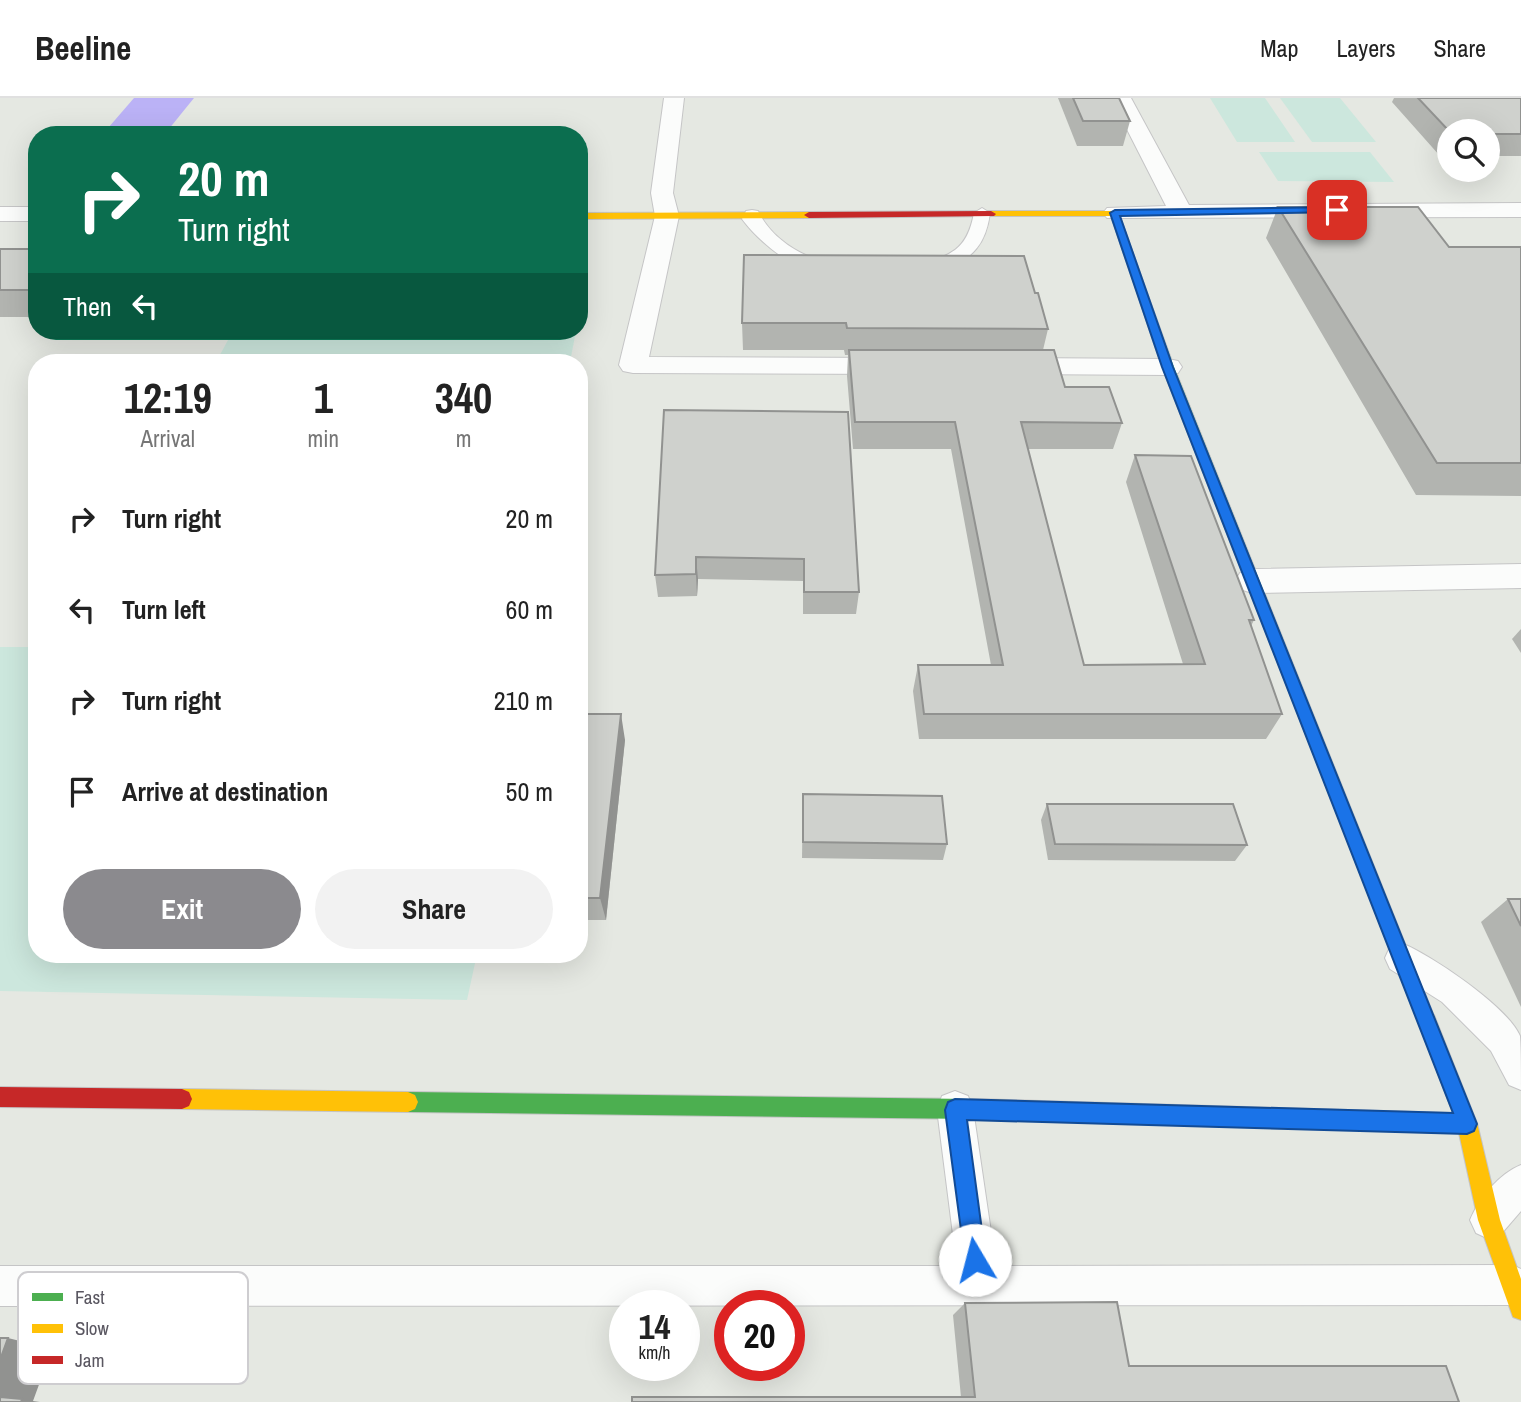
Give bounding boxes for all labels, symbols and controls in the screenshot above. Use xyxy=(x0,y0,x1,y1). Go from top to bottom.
text: Beeline xyxy=(35,26,131,70)
text: Map xyxy=(1260,32,1298,64)
text: Layers xyxy=(1336,32,1395,64)
text: Share xyxy=(1433,32,1486,64)
map controls xyxy=(1437,119,1500,182)
button: search xyxy=(1437,119,1500,182)
text: 20 m xyxy=(178,145,270,211)
icon: right xyxy=(63,154,154,245)
pin xyxy=(1307,180,1367,240)
icon: arrive xyxy=(1318,191,1356,229)
text: Turn right xyxy=(178,208,290,251)
icon: left xyxy=(126,287,164,325)
text: Then xyxy=(63,289,112,324)
text: 12:19 xyxy=(124,370,212,426)
text: 1 xyxy=(314,370,333,426)
text: 340 xyxy=(435,370,492,426)
text: Arrival xyxy=(141,423,195,454)
text: min xyxy=(308,423,339,454)
text: m xyxy=(456,423,471,454)
icon: right xyxy=(63,500,101,538)
text: Turn right xyxy=(122,501,221,536)
text: 20 m xyxy=(506,501,553,536)
icon: left xyxy=(63,591,101,629)
text: Turn left xyxy=(122,592,206,627)
text: 60 m xyxy=(506,592,553,627)
icon: right xyxy=(63,682,101,720)
text: Turn right xyxy=(122,683,221,718)
text: 210 m xyxy=(494,683,553,718)
icon: arrive xyxy=(63,773,101,811)
text: Arrive at destination xyxy=(122,774,328,809)
text: 50 m xyxy=(506,774,553,809)
button: Exit xyxy=(63,869,301,949)
button: Share xyxy=(315,869,553,949)
position arrow xyxy=(938,1223,1012,1297)
legend xyxy=(18,1272,248,1384)
text: Fast xyxy=(75,1284,105,1310)
speed limit sign: 20 xyxy=(714,1290,805,1381)
text: 14 xyxy=(639,1303,670,1350)
text: Slow xyxy=(75,1315,110,1341)
text: km/h xyxy=(639,1340,671,1365)
text: Jam xyxy=(75,1347,104,1373)

